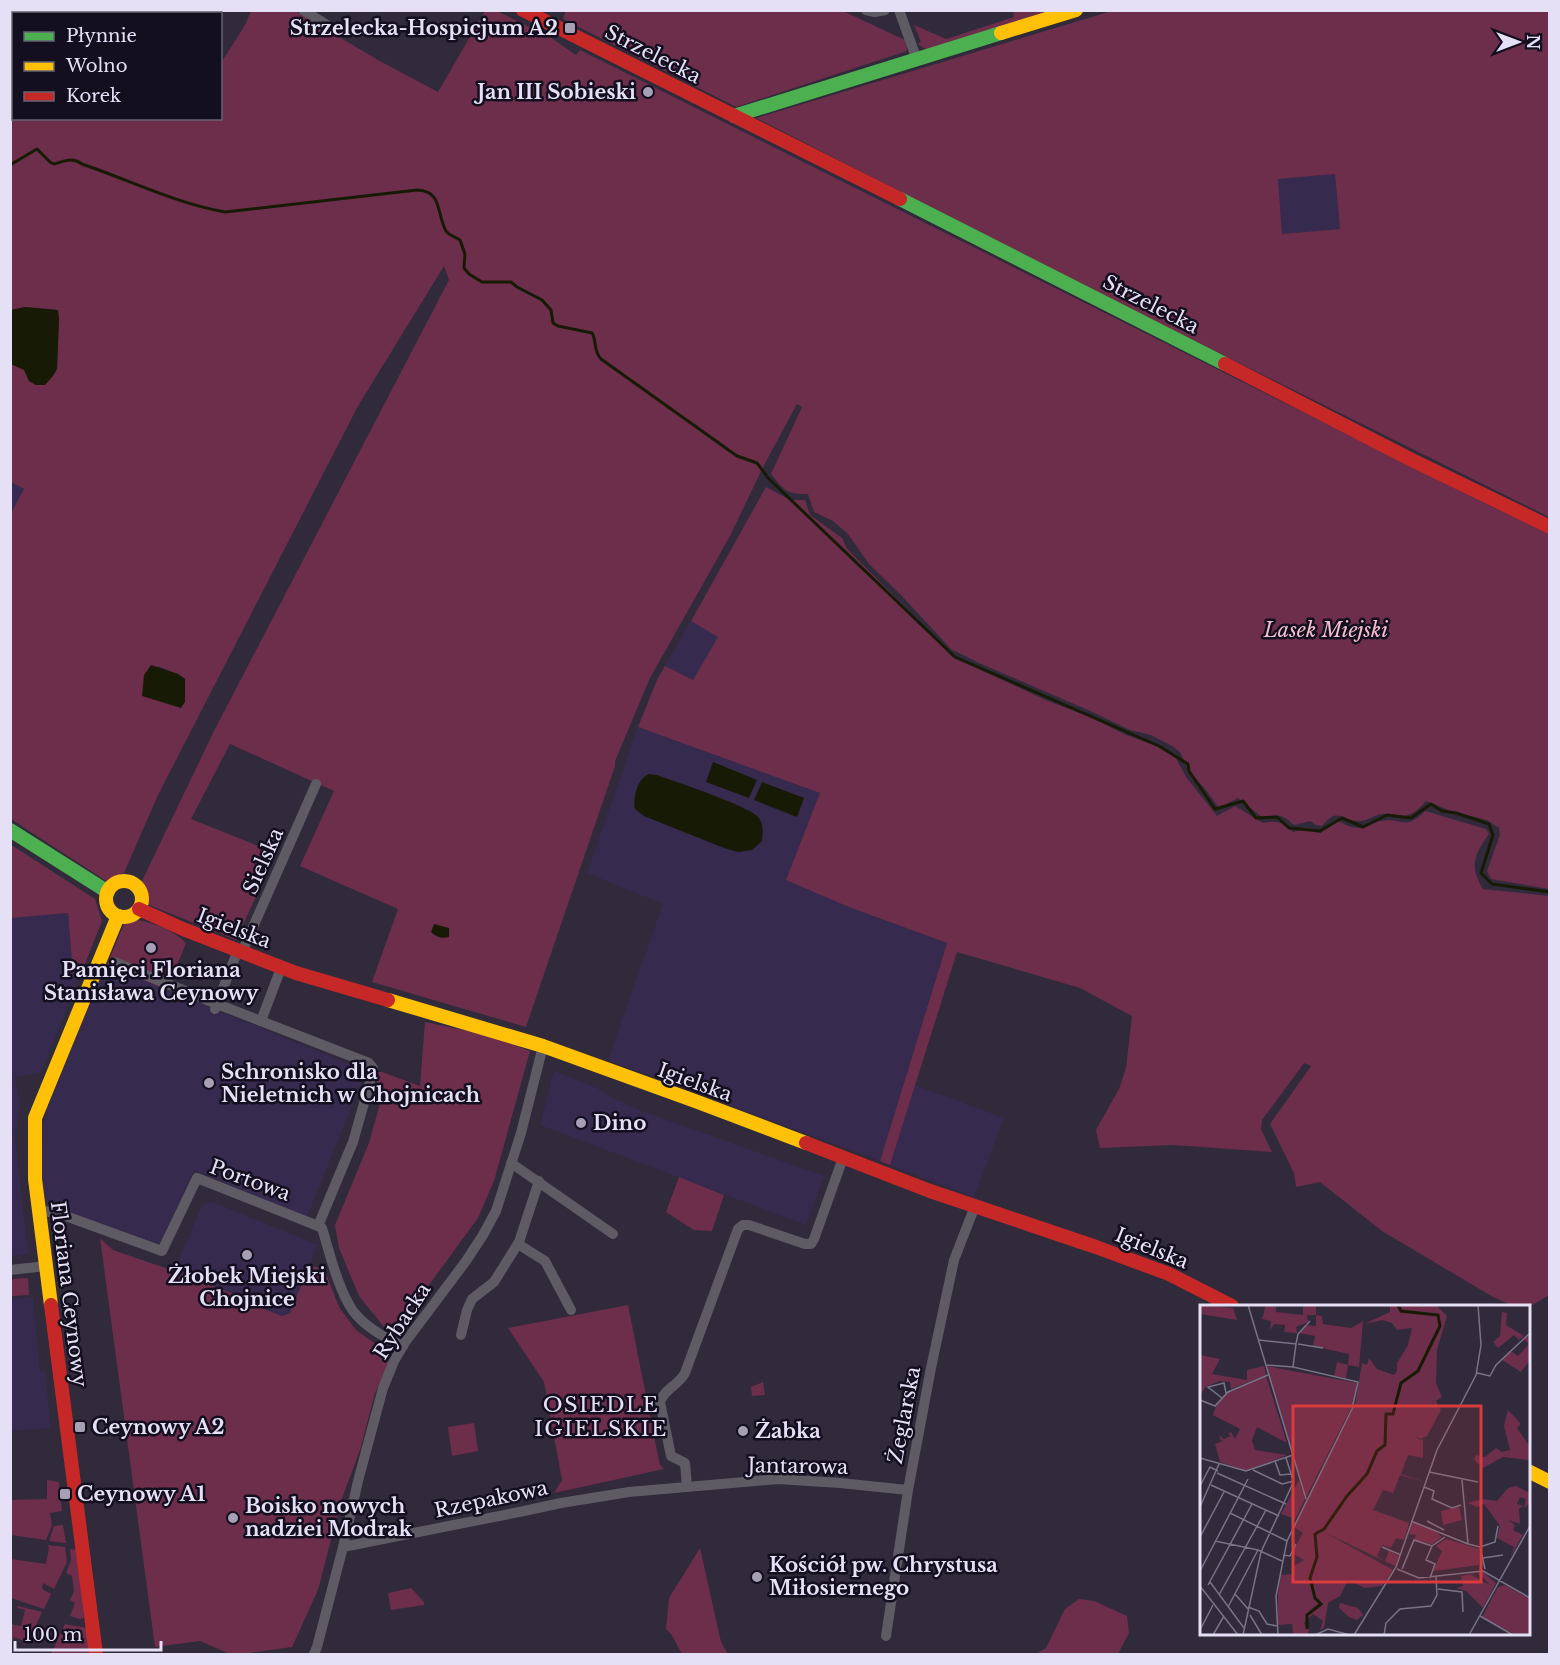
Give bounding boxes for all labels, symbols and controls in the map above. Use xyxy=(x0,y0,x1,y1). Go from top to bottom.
legend xyxy=(12,12,222,120)
north arrow xyxy=(1488,12,1548,72)
place label: Strzelecka-Hospicjum A2 xyxy=(290,16,558,40)
street label: Strzelecka xyxy=(601,20,706,89)
marker: Strzelecka-Hospicjum A2 xyxy=(563,21,577,35)
text: Płynnie xyxy=(66,25,137,47)
text: N xyxy=(1523,34,1543,50)
text: Wolno xyxy=(65,55,128,77)
place label: Jan III Sobieski xyxy=(473,80,636,104)
text: Korek xyxy=(66,85,121,107)
marker: Jan III Sobieski xyxy=(641,85,655,99)
street label: Strzelecka xyxy=(1099,270,1204,339)
park label: Lasek Miejski xyxy=(1263,618,1388,642)
street label: Sielska xyxy=(238,823,289,898)
street label: Igielska xyxy=(194,903,275,953)
marker: Pamięci Floriana Stanisława Ceynowy xyxy=(144,941,158,955)
place label: Pamięci Floriana Stanisława Ceynowy xyxy=(44,958,259,1005)
street label: Igielska xyxy=(655,1058,736,1107)
place label: Schronisko dla Nieletnich w Chojnicach xyxy=(221,1060,481,1107)
marker: Schronisko dla Nieletnich w Chojnicach xyxy=(202,1076,216,1090)
place label: Dino xyxy=(593,1111,646,1135)
marker: Dino xyxy=(574,1116,588,1130)
street label: Portowa xyxy=(206,1154,294,1206)
street label: Floriana Ceynowy xyxy=(46,1200,92,1389)
street label: Igielska xyxy=(1112,1222,1193,1274)
marker: Żłobek Miejski Chojnice xyxy=(240,1248,254,1262)
place label: Żłobek Miejski Chojnice xyxy=(168,1263,326,1311)
street label: Rybacka xyxy=(368,1278,436,1364)
inset map xyxy=(1200,1305,1530,1635)
street label: Żeglarska xyxy=(882,1363,925,1466)
district label: OSIEDLE IGIELSKIE xyxy=(534,1392,668,1442)
place label: Ceynowy A2 xyxy=(92,1415,225,1439)
place label: Żabka xyxy=(755,1418,821,1443)
marker: Ceynowy A2 xyxy=(73,1420,87,1434)
marker: Żabka xyxy=(736,1424,750,1438)
street label: Jantarowa xyxy=(744,1453,849,1479)
street label: Rzepakowa xyxy=(432,1475,551,1523)
place label: Ceynowy A1 xyxy=(77,1482,206,1506)
marker: Ceynowy A1 xyxy=(58,1487,72,1501)
place label: Boisko nowych nadziei Modrak xyxy=(245,1494,413,1541)
marker: Boisko nowych nadziei Modrak xyxy=(226,1511,240,1525)
place label: Kościół pw. Chrystusa Miłosiernego xyxy=(769,1553,998,1600)
marker: Kościół pw. Chrystusa Miłosiernego xyxy=(750,1570,764,1584)
scale bar xyxy=(15,1614,160,1652)
text: 100 m xyxy=(24,1624,82,1646)

